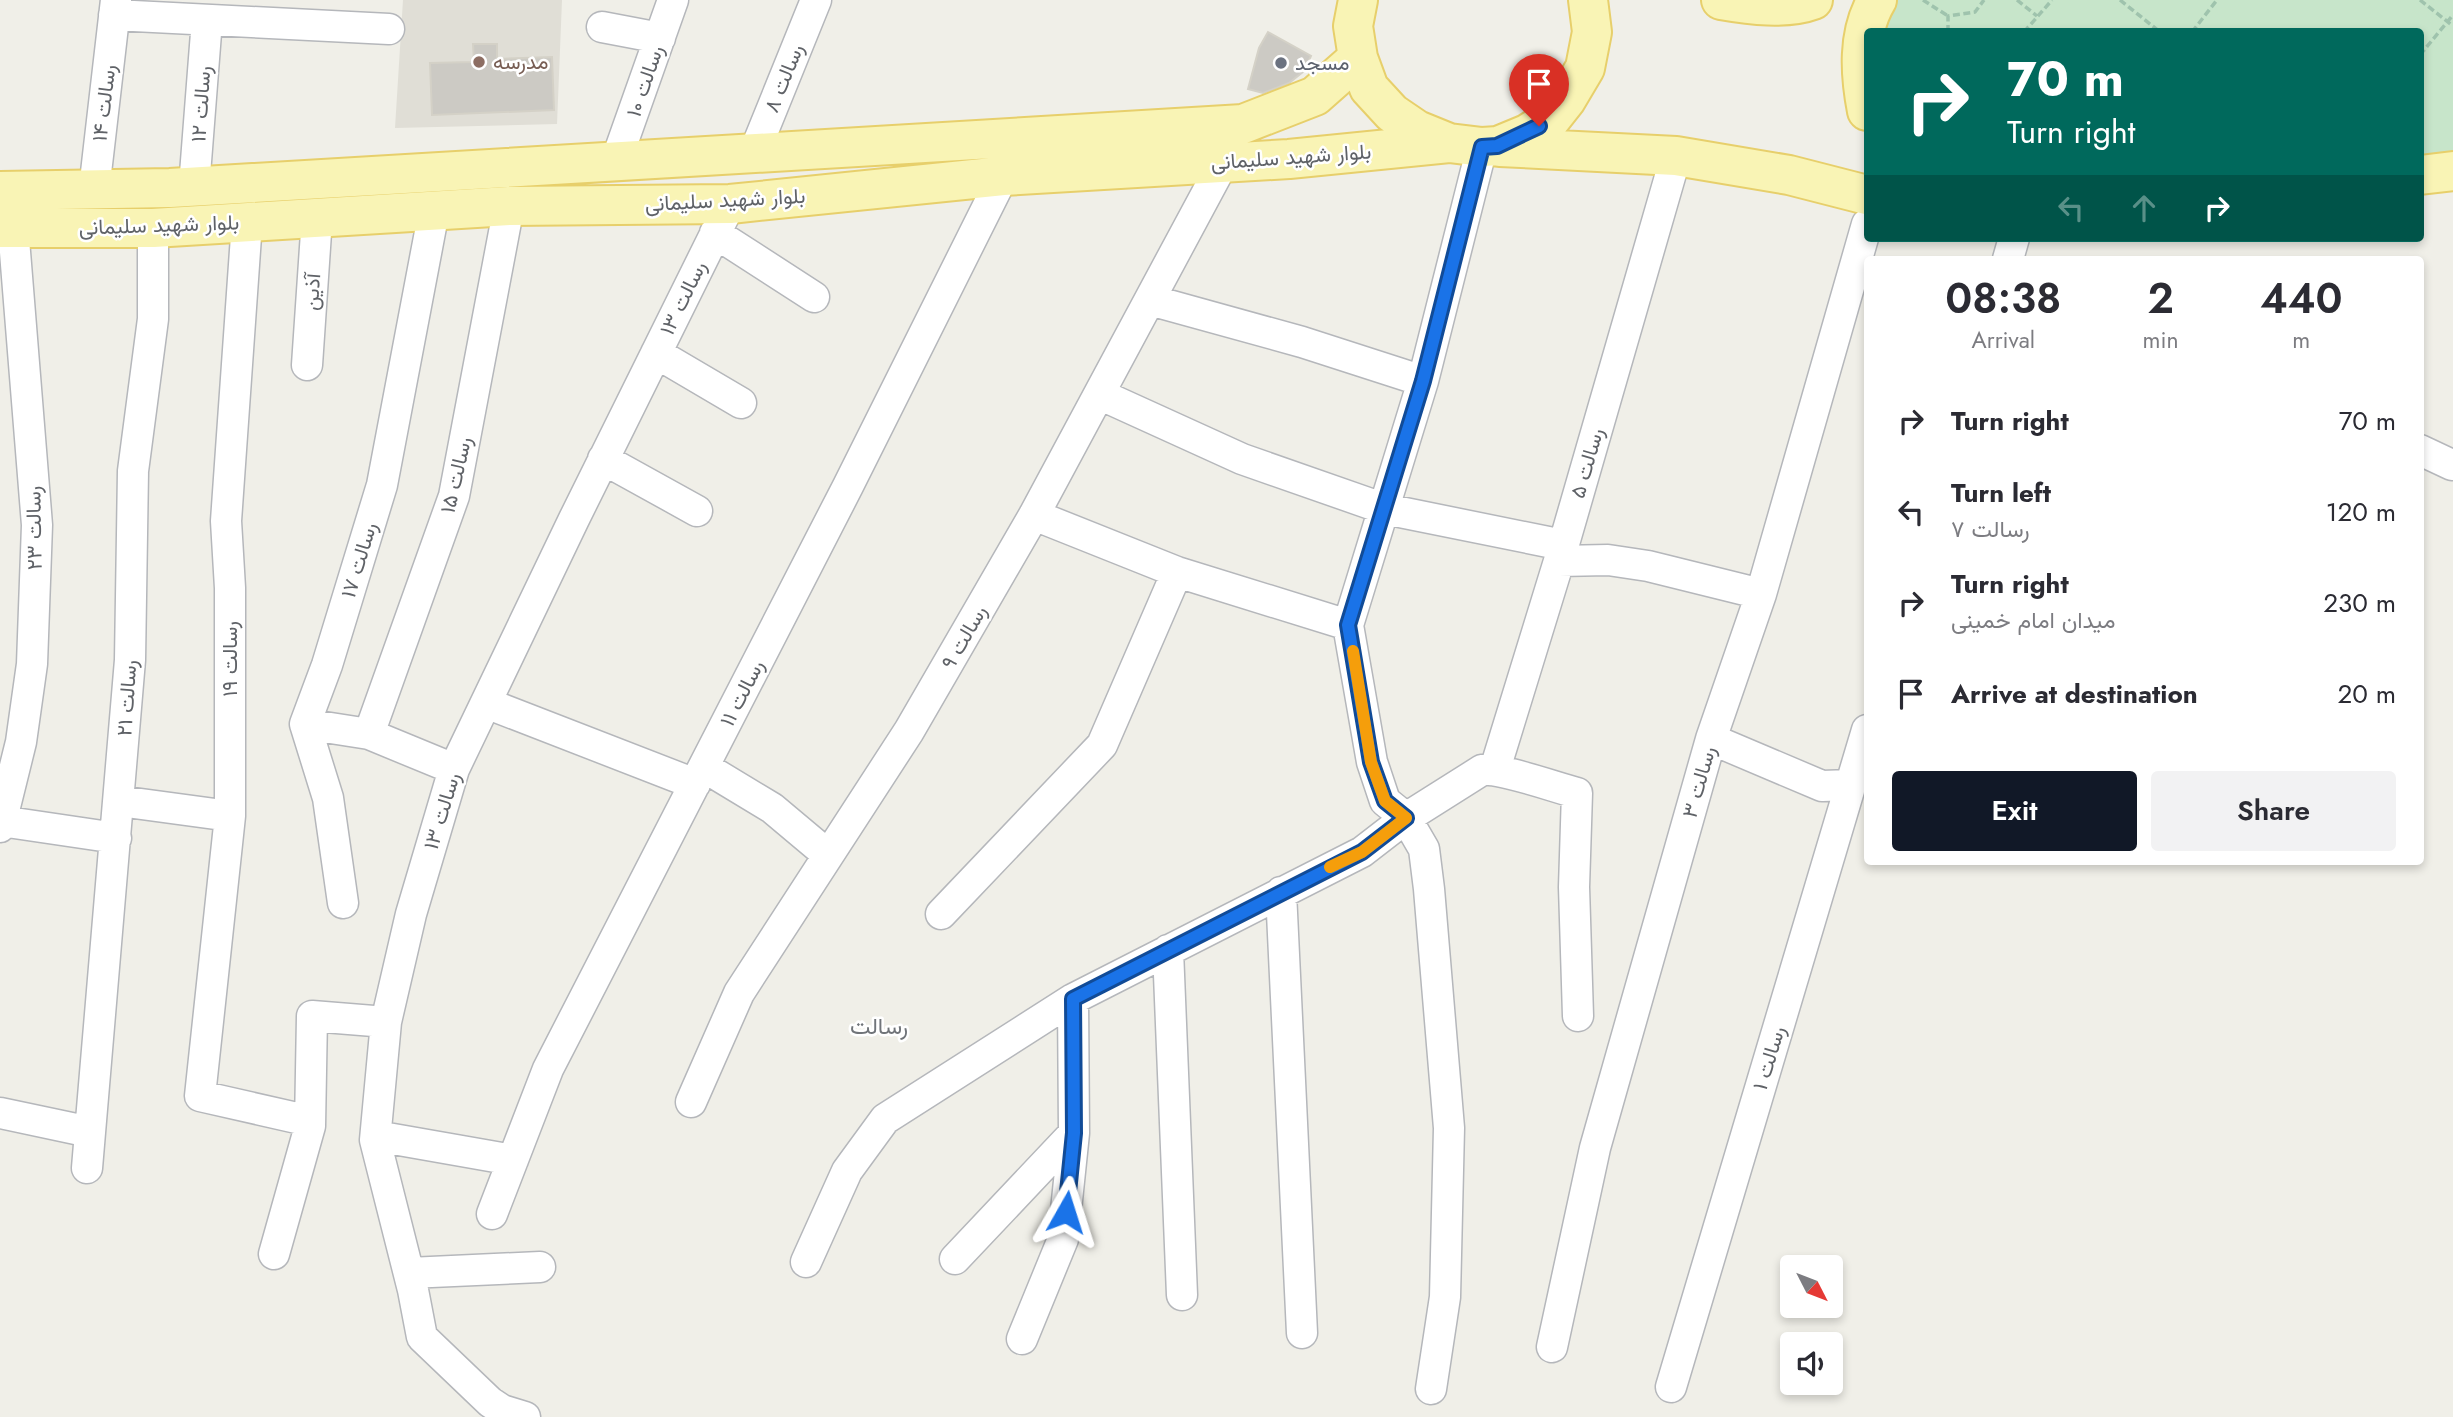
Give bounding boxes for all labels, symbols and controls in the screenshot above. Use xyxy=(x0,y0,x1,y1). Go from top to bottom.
street label: رسالت ۸ xyxy=(757,39,811,117)
street label: رسالت ۱۰ xyxy=(619,41,671,121)
text: 70 m xyxy=(2007,44,2124,114)
place label: مدرسه xyxy=(493,47,548,77)
place label: مسجد xyxy=(1295,48,1349,78)
marker: مدرسه xyxy=(471,54,487,70)
pin xyxy=(1509,54,1569,126)
marker: مسجد xyxy=(1273,55,1289,71)
icon: right xyxy=(1892,56,1983,147)
street label: رسالت ۱۴ xyxy=(84,63,124,143)
street label: رسالت ۱۲ xyxy=(183,65,219,143)
icon: arrive xyxy=(1520,65,1558,103)
text: Turn right xyxy=(2007,109,2136,155)
street label: بلوار شهید سلیمانی xyxy=(1210,136,1372,178)
street label: بلوار شهید سلیمانی xyxy=(644,181,806,219)
icon: left xyxy=(2052,189,2090,227)
icon: ahead xyxy=(2125,189,2163,227)
icon: right xyxy=(2198,189,2236,227)
street label: بلوار شهید سلیمانی xyxy=(78,207,240,243)
street label: رسالت ۱۳ xyxy=(652,256,714,340)
text: 08:38 xyxy=(1945,268,2061,329)
text: 2 xyxy=(2147,268,2174,329)
text: 440 xyxy=(2260,268,2343,329)
street label: آذین xyxy=(296,270,328,312)
text: Arrival xyxy=(1972,323,2035,357)
text: min xyxy=(2143,323,2179,357)
text: m xyxy=(2292,323,2310,357)
icon: right xyxy=(1892,402,1930,440)
text: Turn right xyxy=(1951,402,2069,440)
text: 70 m xyxy=(2339,402,2396,440)
street label: رسالت ۵ xyxy=(1563,424,1611,502)
street label: رسالت ۱۵ xyxy=(433,434,479,516)
text: Turn left xyxy=(1951,474,2051,512)
street label: رسالت ۲۳ xyxy=(18,486,50,570)
icon: left xyxy=(1892,493,1930,531)
text: 120 m xyxy=(2326,493,2396,531)
text: رسالت ۷ xyxy=(1951,512,2030,546)
street label: رسالت ۱۷ xyxy=(333,518,385,602)
text: Turn right xyxy=(1951,565,2069,603)
icon: right xyxy=(1892,584,1930,622)
text: 230 m xyxy=(2323,584,2396,622)
street label: رسالت ۹ xyxy=(934,599,994,675)
text: میدان امام خمینی xyxy=(1951,603,2115,637)
street label: رسالت ۱۹ xyxy=(215,621,245,697)
street label: رسالت ۱۱ xyxy=(712,654,772,732)
street label: رسالت ۲۱ xyxy=(109,659,145,737)
icon: arrive xyxy=(1892,675,1930,713)
text: Arrive at destination xyxy=(1951,675,2198,713)
text: 20 m xyxy=(2338,675,2396,713)
street label: رسالت ۳ xyxy=(1674,743,1724,821)
street label: رسالت ۱۳ xyxy=(416,769,468,853)
button: Exit xyxy=(1892,771,2137,851)
button: Share xyxy=(2151,771,2396,851)
district label: رسالت xyxy=(850,1009,908,1043)
street label: رسالت ۱ xyxy=(1745,1022,1793,1094)
position arrow xyxy=(1029,1175,1103,1249)
north arrow xyxy=(1780,1255,1843,1318)
map controls xyxy=(1780,1255,1843,1395)
button: sound xyxy=(1780,1332,1843,1395)

